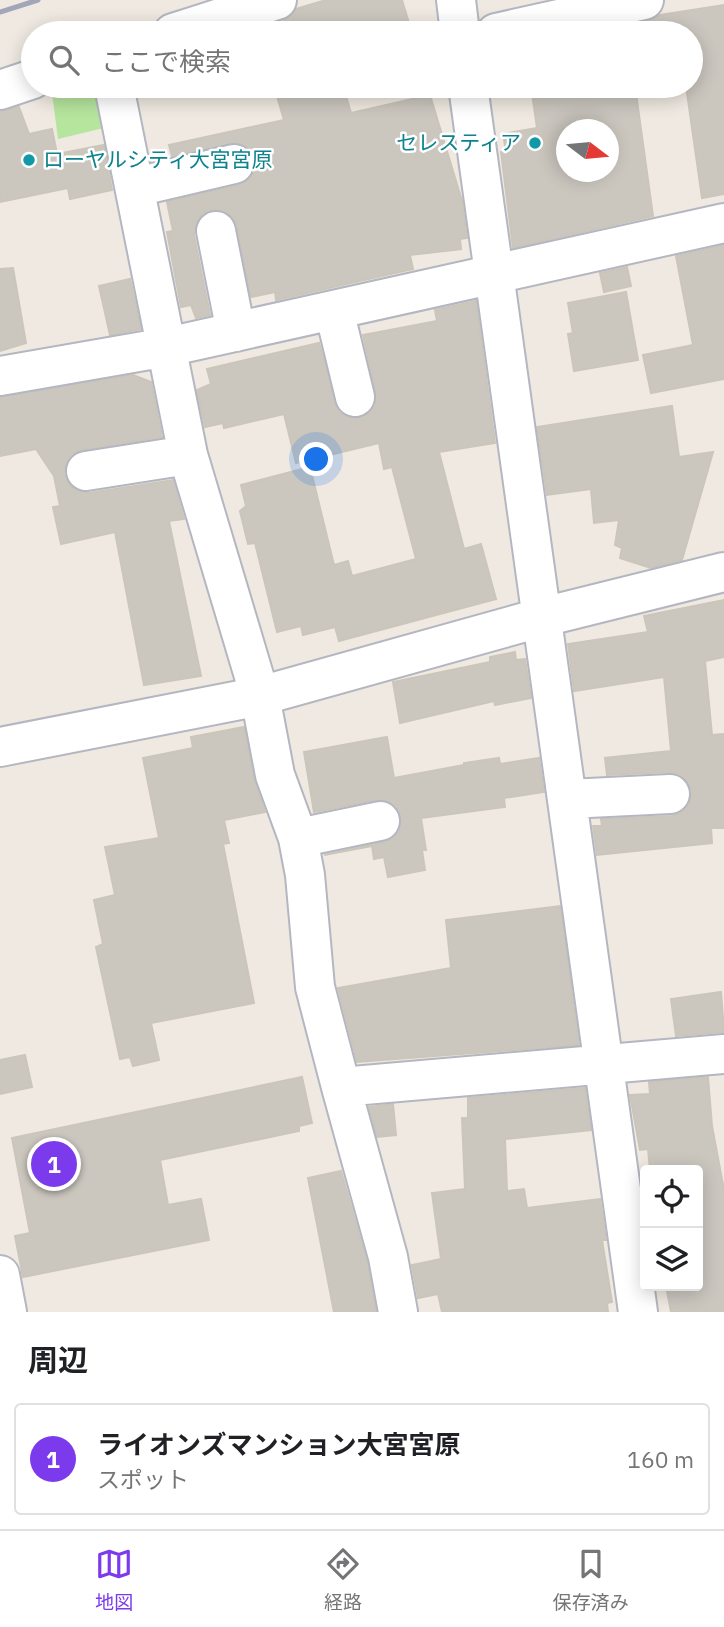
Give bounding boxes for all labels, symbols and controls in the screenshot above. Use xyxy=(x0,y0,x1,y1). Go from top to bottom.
search box xyxy=(21,21,703,98)
icon: search xyxy=(45,41,83,79)
text: ここで検索 xyxy=(101,44,231,78)
north arrow xyxy=(556,119,619,182)
place label: セレスティア xyxy=(396,128,521,156)
marker: セレスティア xyxy=(527,135,543,151)
place label: ローヤルシティ大宮宮原 xyxy=(43,145,273,173)
marker: ローヤルシティ大宮宮原 xyxy=(21,152,37,168)
your location xyxy=(299,442,333,476)
pin: 1 xyxy=(31,1138,77,1190)
map controls xyxy=(640,1165,703,1291)
button: locate xyxy=(640,1165,703,1228)
button: layers xyxy=(640,1228,703,1291)
text: 周辺 xyxy=(28,1340,88,1379)
text: ライオンズマンション大宮宮原 xyxy=(97,1427,460,1461)
text: 1 xyxy=(46,1444,60,1474)
text: 160 m xyxy=(627,1444,694,1474)
text: スポット xyxy=(97,1464,189,1494)
tab: 地図 xyxy=(95,1545,133,1614)
tab: 経路 xyxy=(324,1545,362,1614)
tab: 保存済み xyxy=(553,1545,629,1614)

